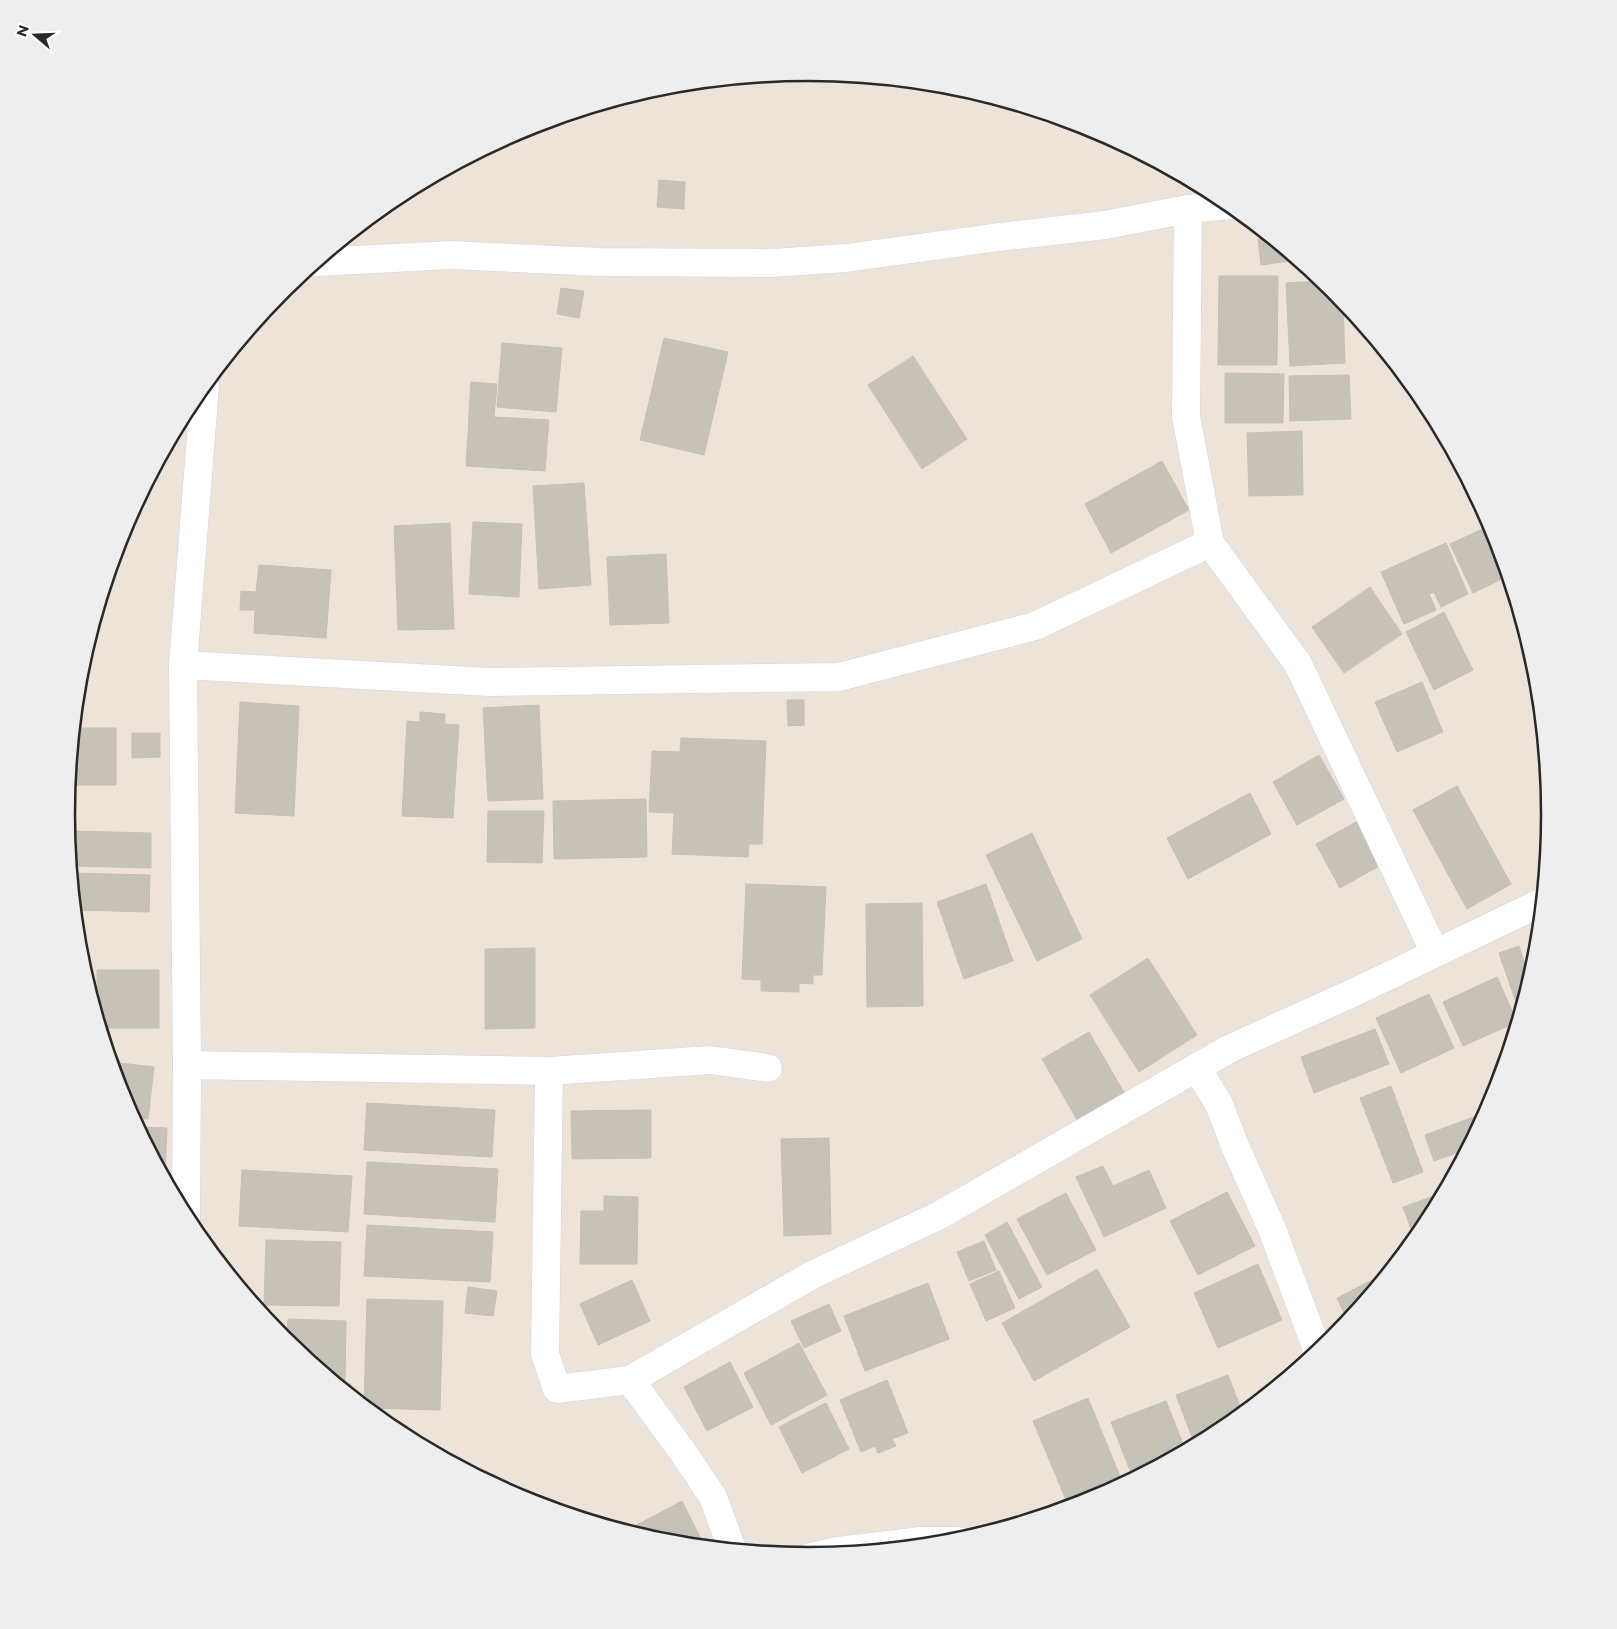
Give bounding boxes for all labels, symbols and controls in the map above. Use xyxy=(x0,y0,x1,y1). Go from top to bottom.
north arrow xyxy=(10,10,60,60)
text: N xyxy=(12,22,33,39)

